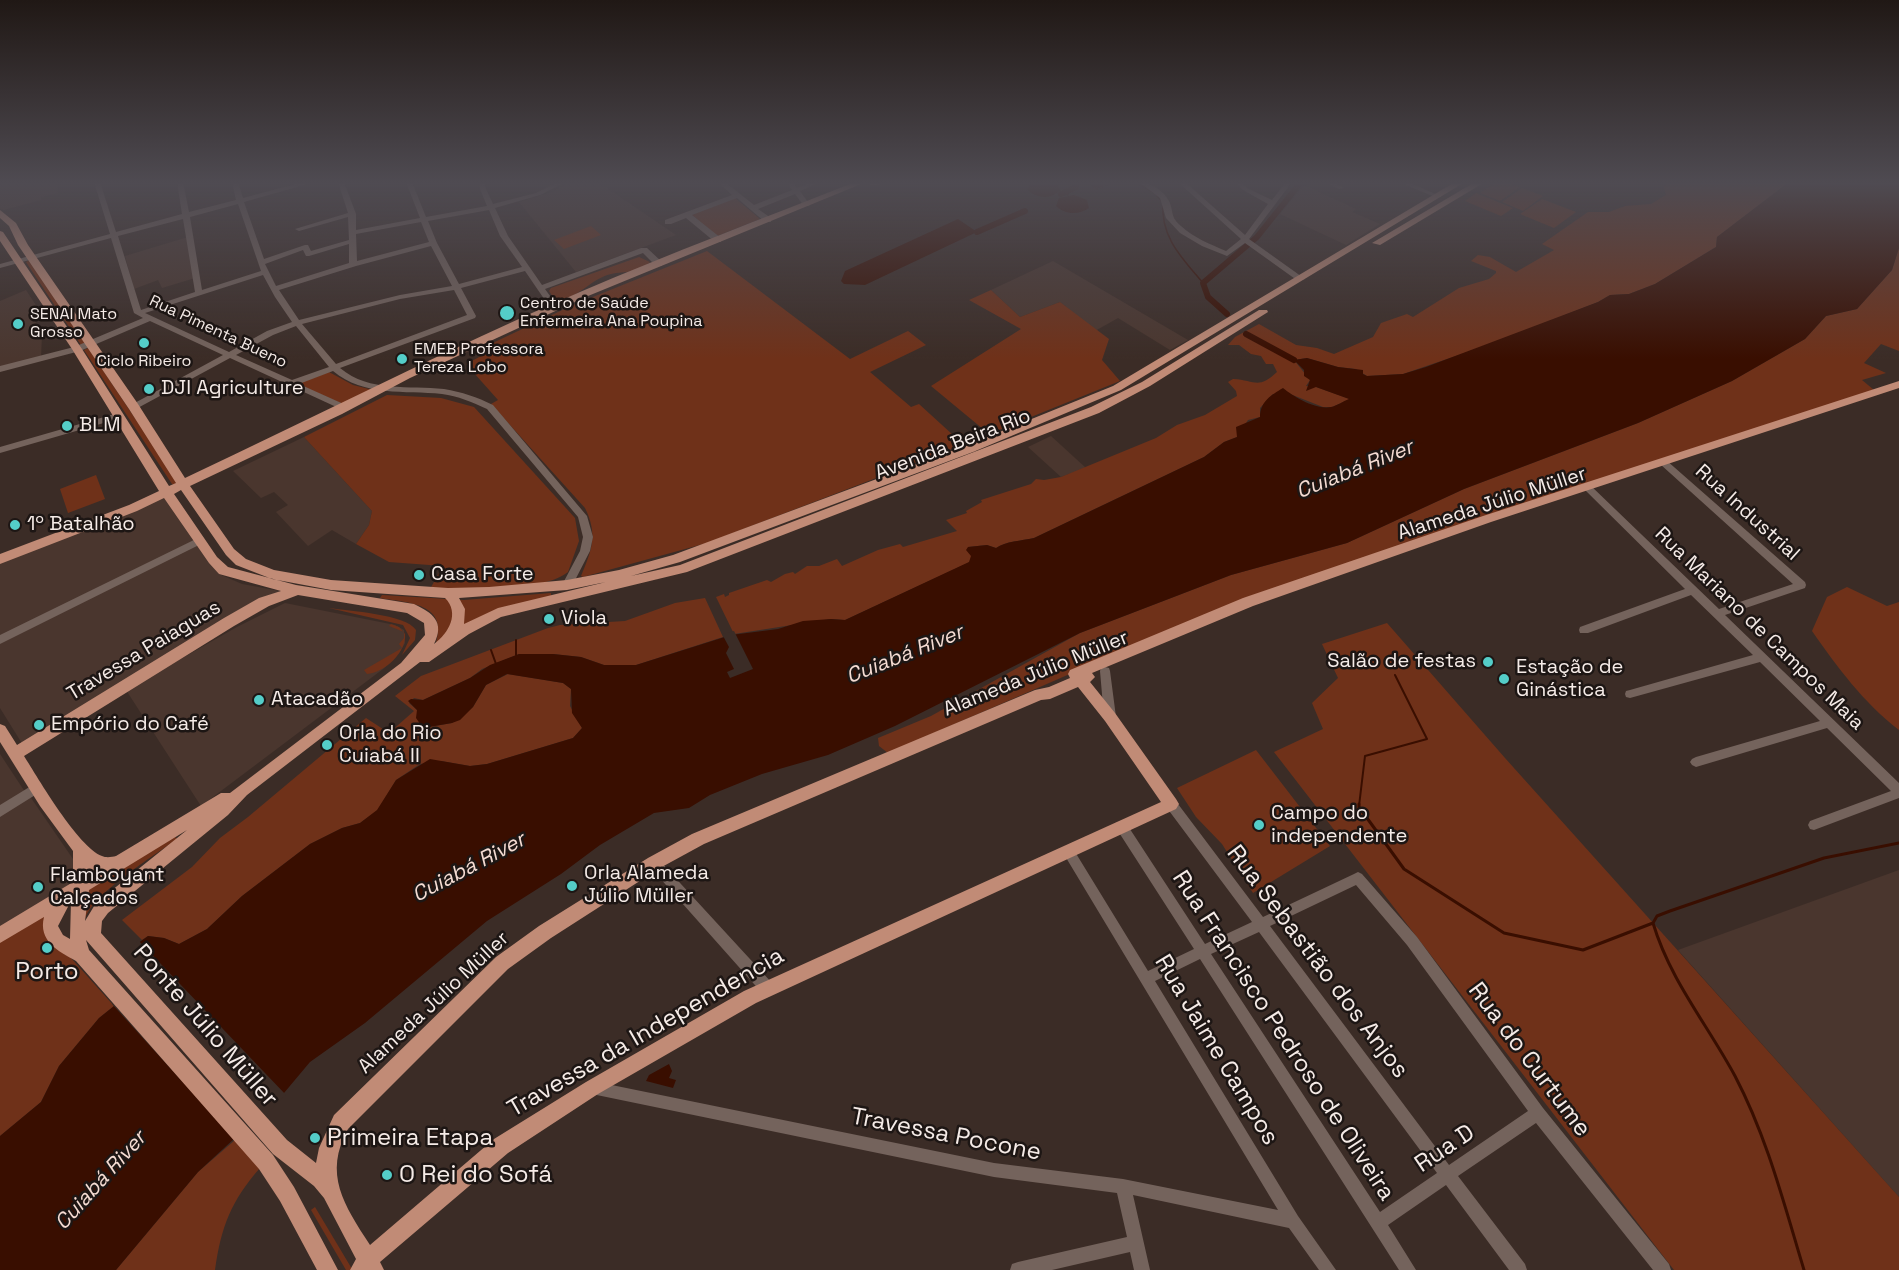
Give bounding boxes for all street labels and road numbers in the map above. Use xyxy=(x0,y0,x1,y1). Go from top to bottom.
street label: Rua Pimenta Bueno xyxy=(146,292,290,372)
street label: Avenida Beira Rio xyxy=(872,404,1034,486)
street label: Rua Industrial xyxy=(1690,460,1804,566)
street label: Alameda Júlio Müller xyxy=(1395,462,1589,546)
street label: Rua Mariano de Campos Maia xyxy=(1649,523,1869,735)
street label: Travessa Paiaguas xyxy=(63,596,225,706)
street label: Alameda Júlio Müller xyxy=(940,626,1132,722)
street label: Rua Sebastião dos Anjos xyxy=(1220,840,1414,1084)
street label: Rua Francisco Pedroso de Oliveira xyxy=(1165,866,1401,1206)
street label: Alameda Júlio Müller xyxy=(354,927,514,1079)
street label: Ponte Júlio Müller xyxy=(127,939,283,1113)
street label: Travessa da Independencia xyxy=(503,942,789,1124)
street label: Rua Jaime Campos xyxy=(1148,950,1284,1150)
street label: Rua do Curtume xyxy=(1462,977,1596,1143)
street label: Travessa Pocone xyxy=(849,1102,1043,1168)
street label: Rua D xyxy=(1410,1119,1480,1179)

